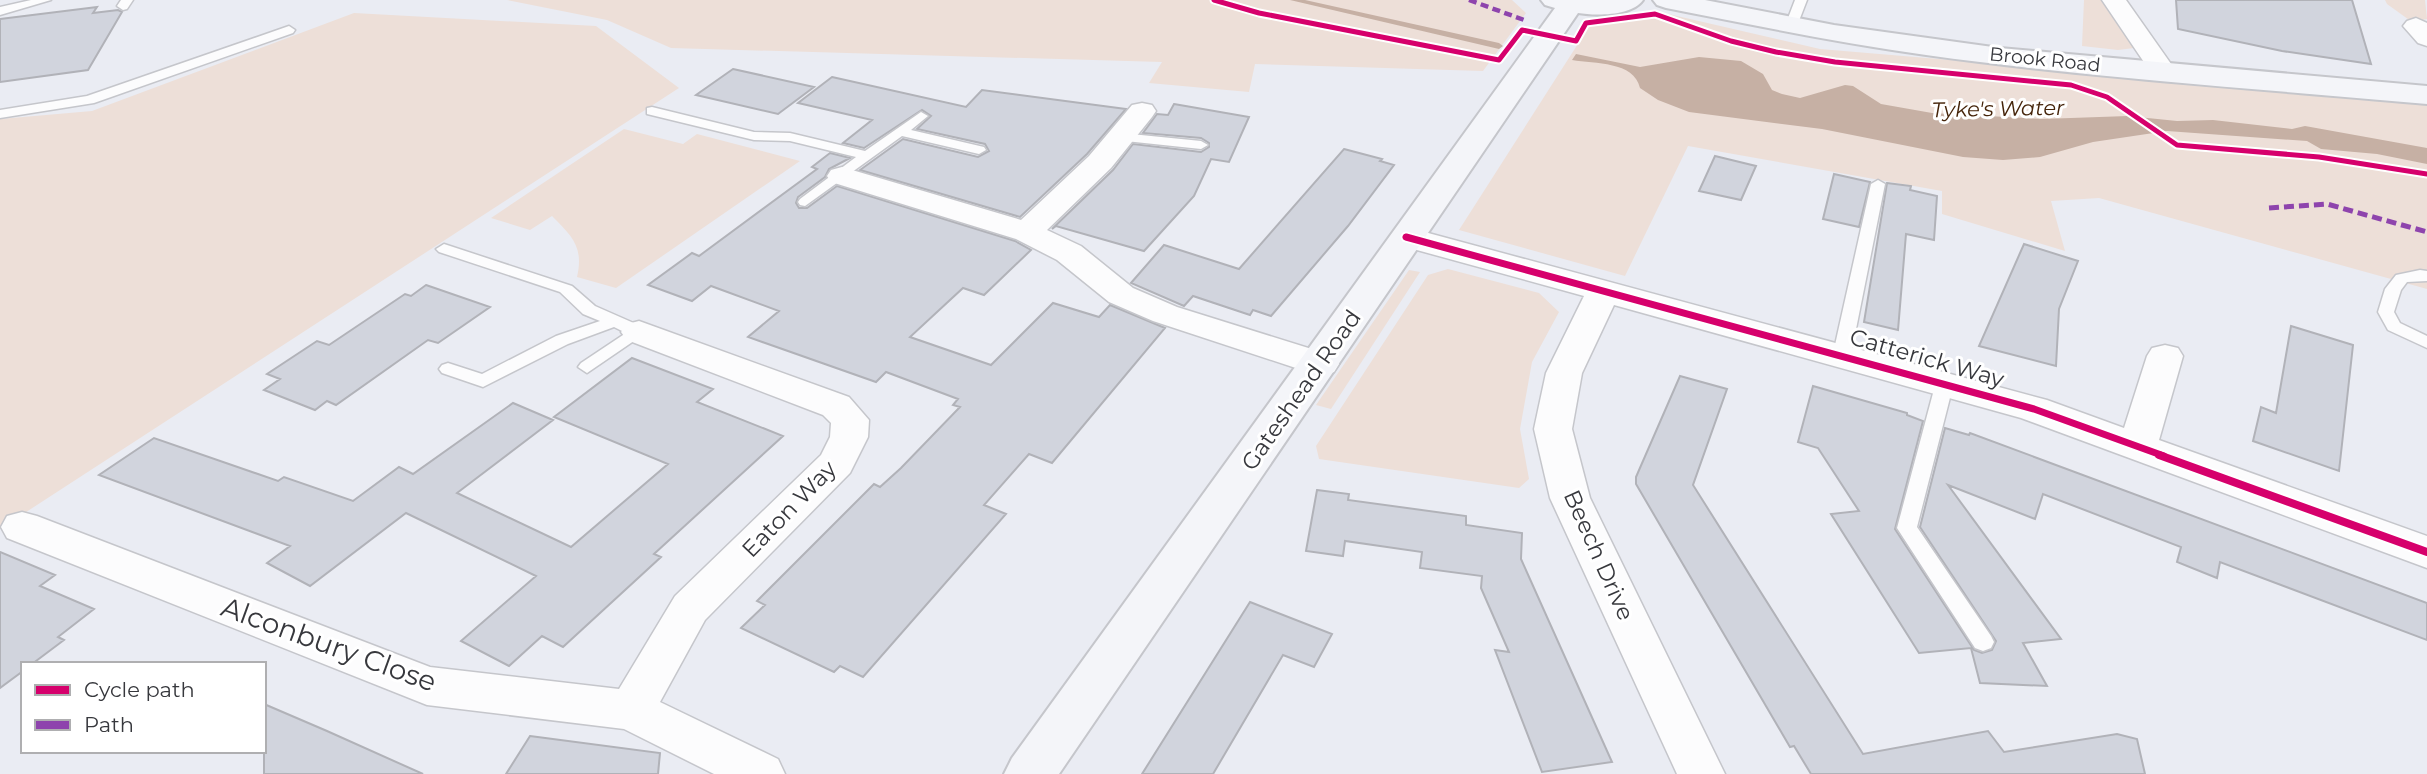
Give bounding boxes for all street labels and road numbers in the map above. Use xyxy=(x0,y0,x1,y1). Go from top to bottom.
street label: Brook Road xyxy=(1988,42,2102,77)
street label: Gateshead Road xyxy=(1235,304,1367,476)
street label: Catterick Way xyxy=(1847,323,2008,394)
street label: Eaton Way xyxy=(736,454,842,563)
street label: Beech Drive xyxy=(1558,485,1640,625)
street label: Alconbury Close xyxy=(217,589,441,699)

